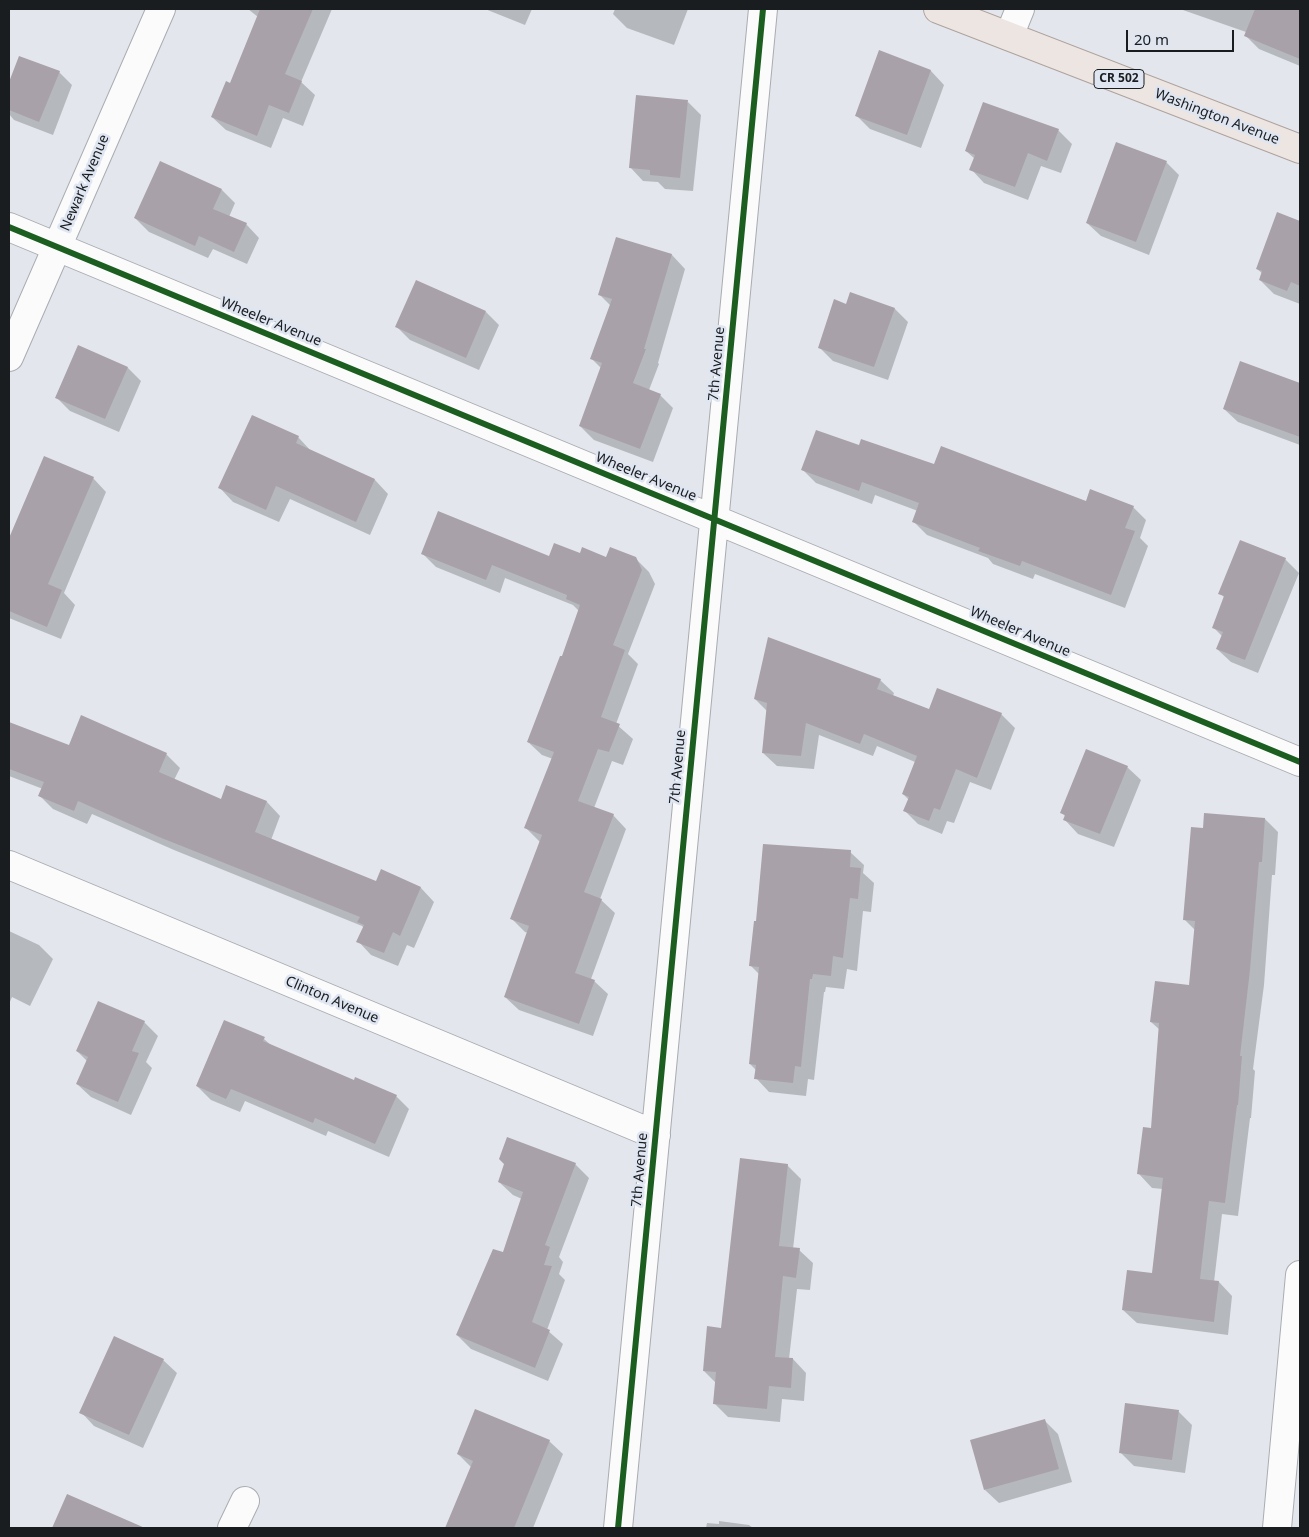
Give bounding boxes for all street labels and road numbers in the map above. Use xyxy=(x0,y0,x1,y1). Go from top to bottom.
road number: CR 502 xyxy=(1094,70,1144,88)
street label: Washington Avenue xyxy=(1152,86,1282,148)
street label: Newark Avenue xyxy=(57,132,113,234)
street label: Wheeler Avenue xyxy=(218,294,324,350)
street label: 7th Avenue xyxy=(705,326,729,402)
street label: Wheeler Avenue xyxy=(593,449,699,505)
street label: Wheeler Avenue xyxy=(967,603,1073,661)
street label: 7th Avenue xyxy=(666,729,690,805)
street label: Clinton Avenue xyxy=(283,973,381,1027)
street label: 7th Avenue xyxy=(628,1132,652,1208)

